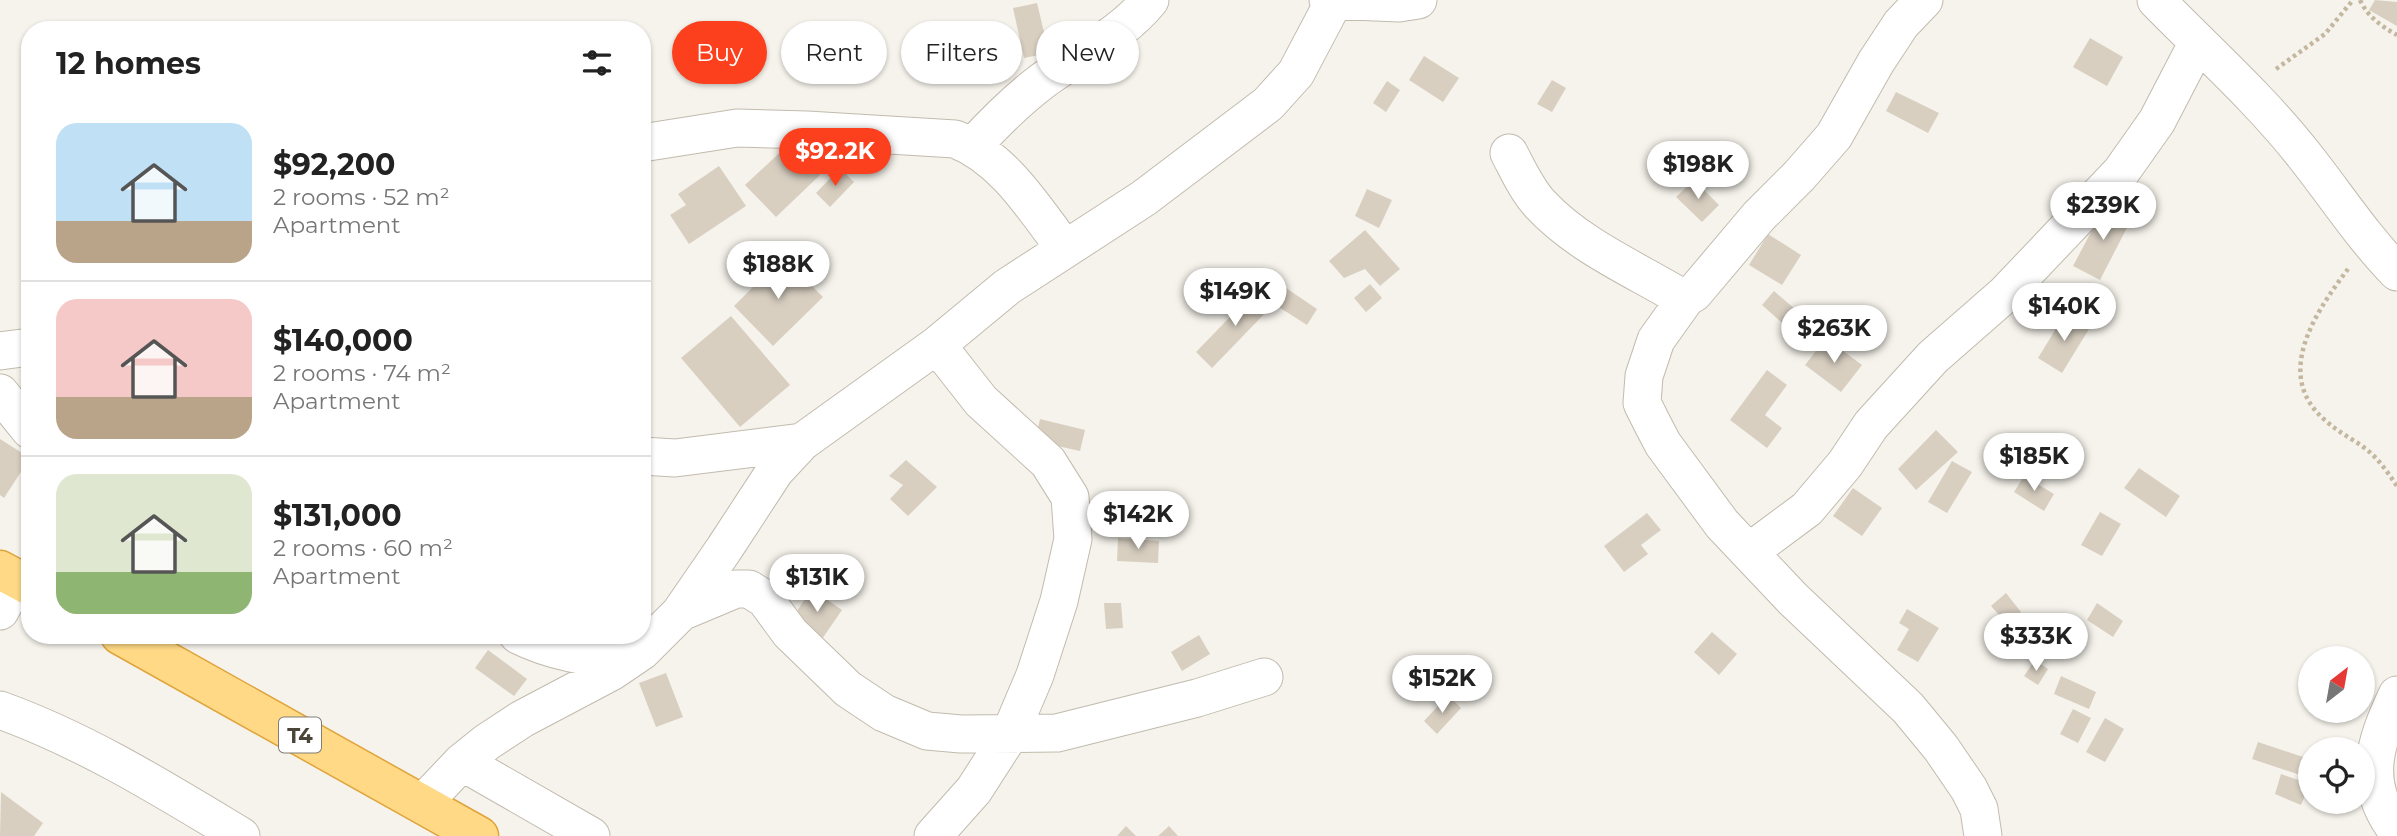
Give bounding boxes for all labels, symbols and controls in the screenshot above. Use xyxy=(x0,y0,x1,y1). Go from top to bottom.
chip: Buy xyxy=(672,21,767,84)
chip: Rent xyxy=(781,21,887,84)
chip: Filters xyxy=(901,21,1022,84)
chip: New xyxy=(1036,21,1139,84)
icon: filters xyxy=(578,44,616,82)
text: 12 homes xyxy=(56,45,201,82)
pin: $92.2K xyxy=(778,128,892,188)
text: $92.2K xyxy=(795,137,875,165)
pin: $198K xyxy=(1649,142,1747,201)
text: $92,200 xyxy=(273,146,395,183)
text: $198K xyxy=(1663,150,1733,178)
icon: home xyxy=(112,151,196,235)
pin: $239K xyxy=(2054,182,2152,242)
text: 2 rooms · 52 m² xyxy=(273,183,450,211)
text: $239K xyxy=(2066,191,2140,219)
text: Apartment xyxy=(273,211,401,239)
pin: $188K xyxy=(729,242,827,301)
text: $188K xyxy=(743,250,813,278)
pin: $149K xyxy=(1186,268,1284,328)
text: $149K xyxy=(1200,277,1270,305)
pin: $140K xyxy=(2015,284,2113,343)
text: $140K xyxy=(2028,292,2100,320)
pin: $263K xyxy=(1785,306,1883,365)
text: $263K xyxy=(1797,314,1871,342)
text: $140,000 xyxy=(273,322,413,359)
icon: home xyxy=(112,327,196,411)
text: 2 rooms · 74 m² xyxy=(273,359,451,387)
text: Apartment xyxy=(273,387,401,415)
pin: $185K xyxy=(1985,434,2083,493)
text: $185K xyxy=(1999,442,2069,470)
pin: $142K xyxy=(1089,491,1187,551)
text: $131,000 xyxy=(273,497,402,534)
text: $142K xyxy=(1103,500,1173,528)
icon: home xyxy=(112,502,196,586)
text: 2 rooms · 60 m² xyxy=(273,534,453,562)
pin: $131K xyxy=(768,554,866,614)
text: Apartment xyxy=(273,562,401,590)
text: $131K xyxy=(785,563,849,591)
pin: $333K xyxy=(1987,614,2085,673)
text: $333K xyxy=(2000,622,2072,650)
north arrow xyxy=(2298,646,2375,723)
map controls xyxy=(2298,646,2375,814)
pin: $152K xyxy=(1393,656,1491,715)
text: $152K xyxy=(1408,664,1476,692)
road number: T4 xyxy=(279,718,321,752)
button: locate xyxy=(2298,737,2375,814)

